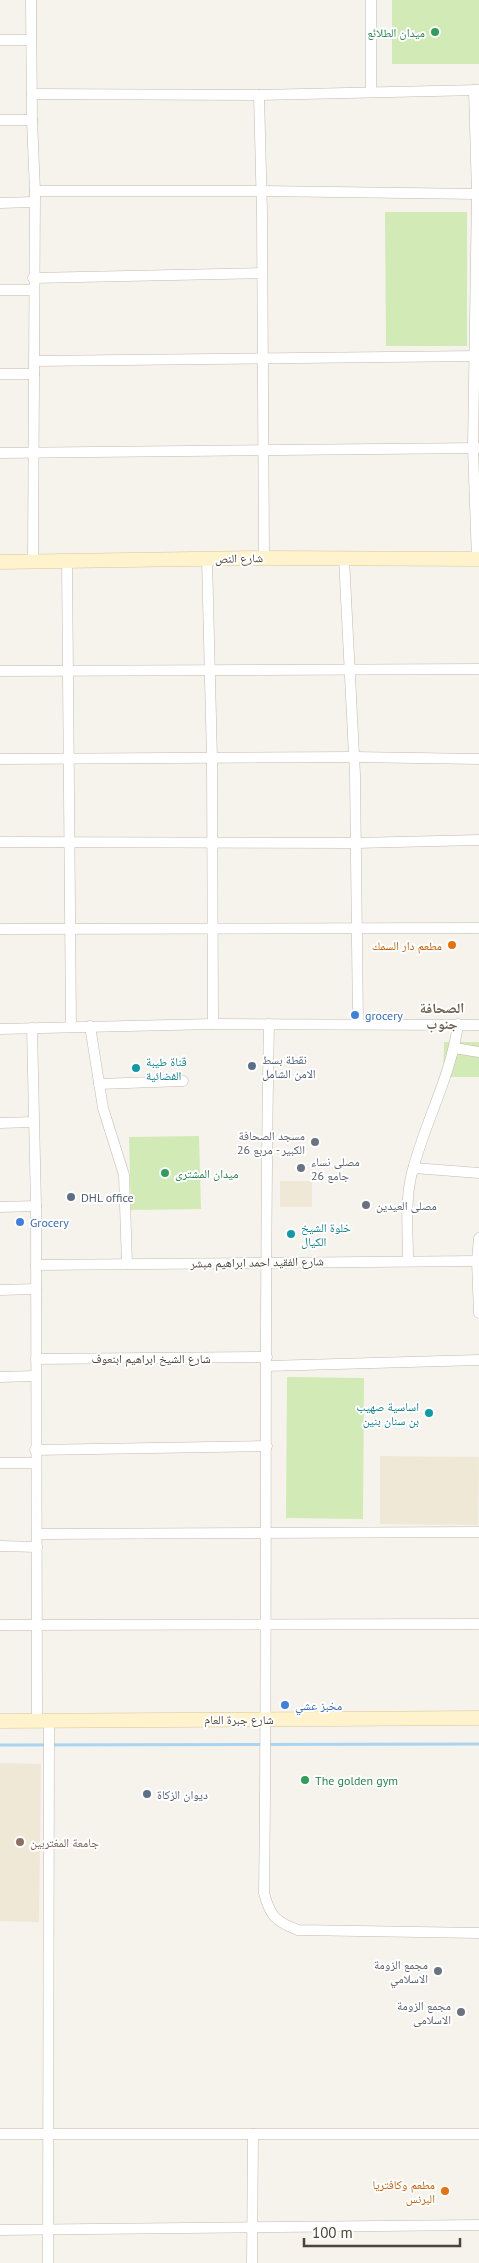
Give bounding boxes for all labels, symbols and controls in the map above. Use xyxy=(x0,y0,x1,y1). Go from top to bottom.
place label: ميدان الطلائع xyxy=(367,25,425,40)
marker: ميدان الطلائع xyxy=(429,26,441,38)
street label: شارع النص xyxy=(215,550,263,567)
place label: مطعم دار السمك xyxy=(372,938,442,954)
marker: مطعم دار السمك xyxy=(446,939,458,951)
district label: الصحافة جنوب xyxy=(420,999,464,1033)
place label: grocery xyxy=(365,1008,403,1023)
marker: grocery xyxy=(349,1009,361,1021)
place label: نقطة بسط الامن الشامل xyxy=(262,1052,316,1081)
place label: قناة طيبة الفضائية xyxy=(146,1054,187,1083)
marker: نقطة بسط الامن الشامل xyxy=(246,1060,258,1072)
marker: قناة طيبة الفضائية xyxy=(130,1062,142,1074)
place label: مسجد الصحافة الكبير - مربع 26 xyxy=(237,1128,305,1157)
marker: مسجد الصحافة الكبير - مربع 26 xyxy=(309,1136,321,1148)
place label: مصلى نساء جامع 26 xyxy=(311,1154,360,1183)
marker: مصلى نساء جامع 26 xyxy=(295,1162,307,1174)
place label: ميدان المشترى xyxy=(175,1166,238,1181)
marker: ميدان المشترى xyxy=(159,1167,171,1179)
place label: DHL office xyxy=(81,1190,134,1205)
marker: DHL office xyxy=(65,1191,77,1203)
place label: مصلى العيدين xyxy=(376,1198,437,1213)
marker: مصلى العيدين xyxy=(360,1199,372,1211)
place label: Grocery xyxy=(30,1215,69,1230)
marker: Grocery xyxy=(14,1216,26,1228)
place label: خلوة الشيخ الكيال xyxy=(301,1220,351,1249)
marker: خلوة الشيخ الكيال xyxy=(285,1228,297,1240)
street label: شارع الفقيد احمد ابراهيم مبشر xyxy=(189,1253,324,1272)
street label: شارع الشيخ ابراهيم ابنعوف xyxy=(91,1351,211,1367)
place label: اساسية صهيب بن سنان بنين xyxy=(356,1399,419,1428)
marker: اساسية صهيب بن سنان بنين xyxy=(423,1407,435,1419)
place label: مخبز عشي xyxy=(295,1698,342,1716)
marker: مخبز عشي xyxy=(279,1699,291,1711)
street label: شارع جبرة العام xyxy=(204,1712,274,1728)
place label: The golden gym xyxy=(315,1773,398,1788)
marker: The golden gym xyxy=(299,1774,311,1786)
place label: ديوان الزكاة xyxy=(157,1787,208,1802)
marker: ديوان الزكاة xyxy=(141,1788,153,1800)
place label: جامعة المغتربين xyxy=(30,1835,99,1850)
marker: جامعة المغتربين xyxy=(14,1836,26,1848)
place label: مجمع الزومة الاسلامي xyxy=(374,1957,428,1989)
marker: مجمع الزومة الاسلامي xyxy=(432,1965,444,1977)
place label: مجمع الزومة الاسلامى xyxy=(397,1998,451,2027)
marker: مجمع الزومة الاسلامى xyxy=(455,2006,467,2018)
place label: مطعم وكافتريا البرنس xyxy=(372,2177,435,2206)
marker: مطعم وكافتريا البرنس xyxy=(439,2185,451,2197)
scale bar xyxy=(304,2216,460,2248)
text: 100 m xyxy=(312,2223,353,2242)

